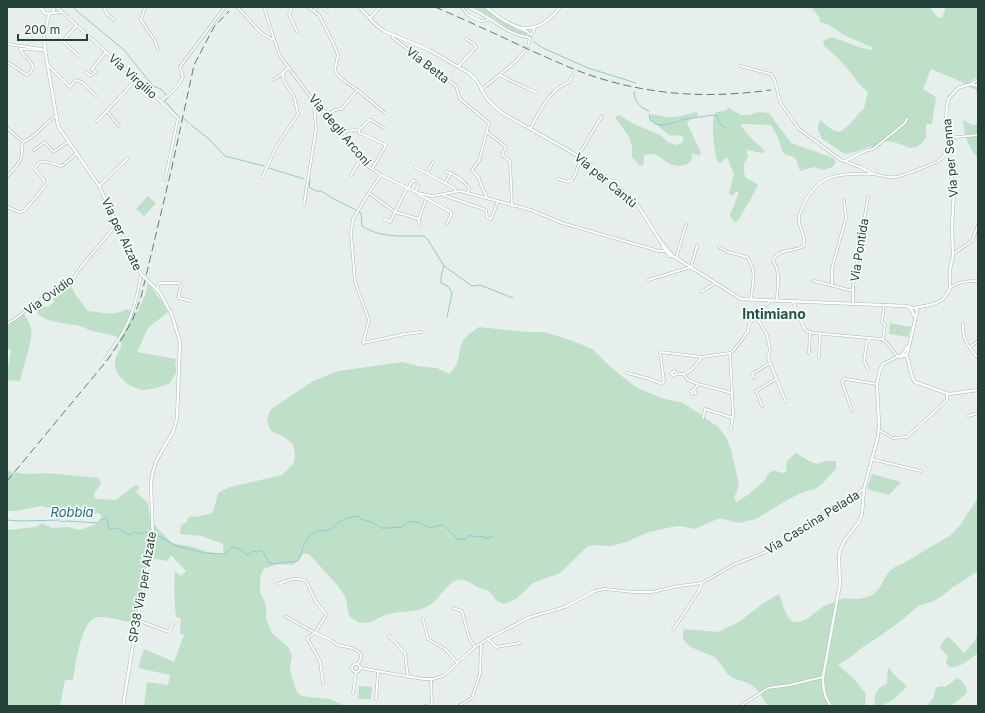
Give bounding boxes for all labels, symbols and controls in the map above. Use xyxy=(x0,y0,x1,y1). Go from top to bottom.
scale bar xyxy=(18,16,87,42)
text: 200 m xyxy=(24,22,60,37)
street label: Via Betta xyxy=(403,44,453,86)
street label: Via Virgilio xyxy=(106,50,160,102)
street label: Via degli Arconi xyxy=(306,91,374,169)
street label: Via per Senna xyxy=(939,118,961,198)
street label: Via per Cantù xyxy=(572,149,640,211)
street label: Via per Alzate xyxy=(99,195,145,273)
street label: Via Pontida xyxy=(847,217,871,283)
street label: Via Ovidio xyxy=(21,272,77,318)
district label: Intimiano xyxy=(742,305,806,322)
street label: Via Cascina Pelada xyxy=(762,487,862,557)
water label: Robbia xyxy=(50,504,94,520)
street label: SP38 Via per Alzate xyxy=(125,530,159,644)

